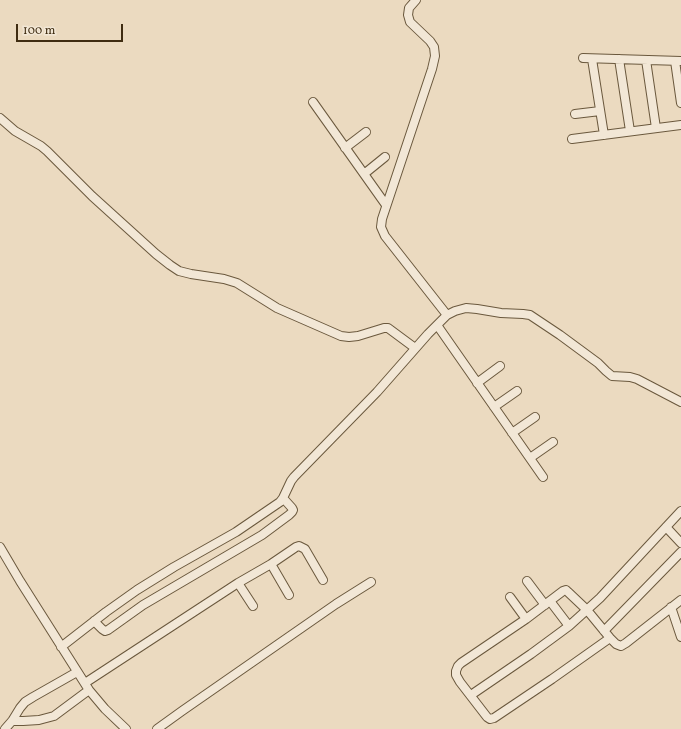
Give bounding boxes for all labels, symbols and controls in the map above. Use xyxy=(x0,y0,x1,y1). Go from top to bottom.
scale bar xyxy=(18,16,125,42)
text: 100 m xyxy=(23,23,55,39)

